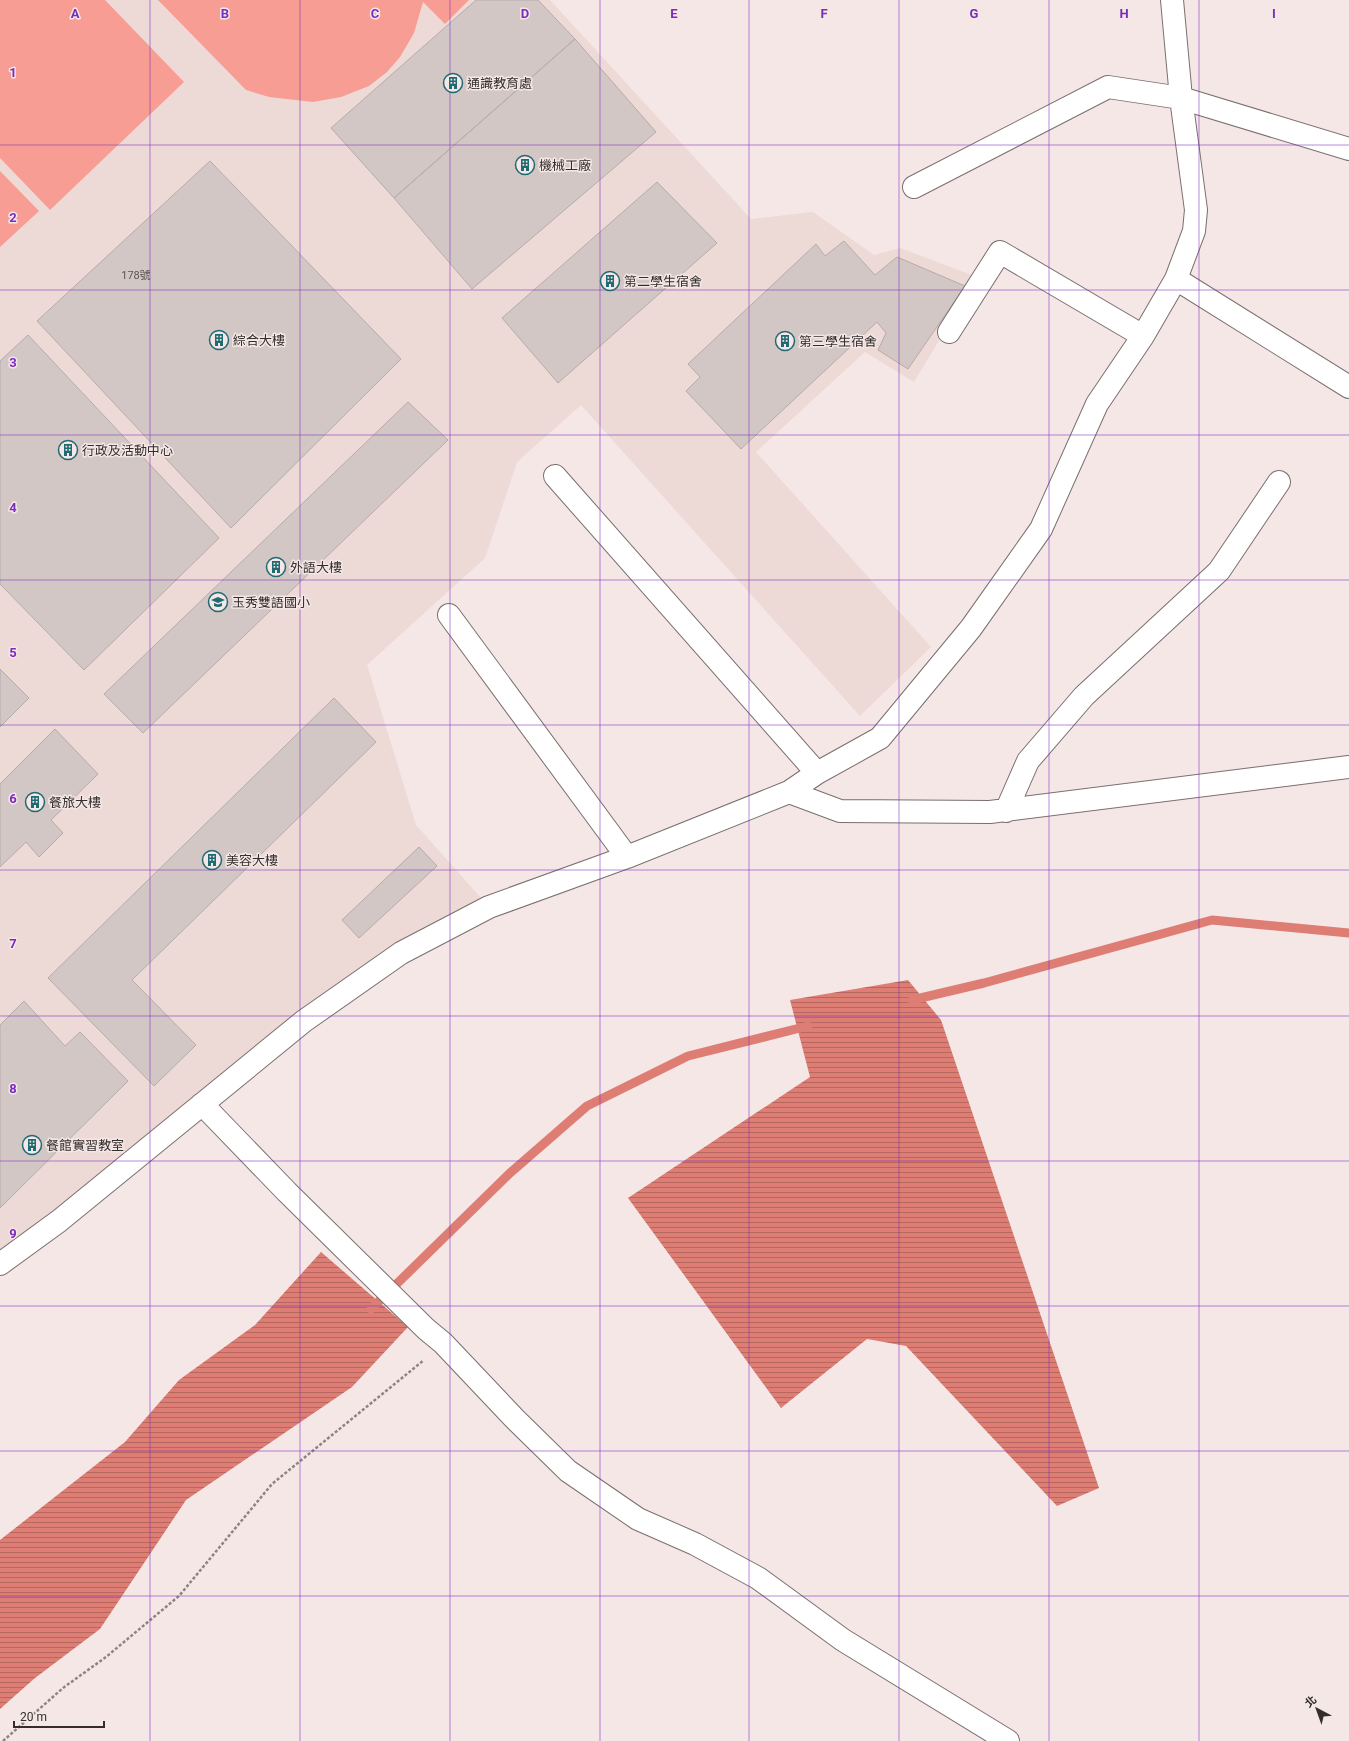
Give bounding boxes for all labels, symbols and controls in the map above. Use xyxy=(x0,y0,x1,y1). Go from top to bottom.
text: A xyxy=(71,6,80,21)
text: B xyxy=(221,6,229,21)
text: C xyxy=(371,6,380,21)
text: D xyxy=(521,6,529,21)
text: E xyxy=(670,6,678,21)
text: F xyxy=(820,6,828,21)
text: G xyxy=(970,6,979,21)
text: H xyxy=(1119,6,1129,21)
text: I xyxy=(1272,6,1276,21)
text: 1 xyxy=(9,65,17,80)
building icon: 通識教育處 xyxy=(442,72,464,94)
place label: 通識教育處 xyxy=(467,76,532,91)
building icon: 機械工廠 xyxy=(514,154,536,176)
place label: 機械工廠 xyxy=(539,158,591,173)
text: 2 xyxy=(9,210,17,225)
house number: 178號 xyxy=(121,269,151,282)
building icon: 第二學生宿舍 xyxy=(599,270,621,292)
place label: 第二學生宿舍 xyxy=(624,274,702,289)
building icon: 綜合大樓 xyxy=(208,329,230,351)
building icon: 第三學生宿舍 xyxy=(774,330,796,352)
place label: 綜合大樓 xyxy=(233,333,285,348)
place label: 第三學生宿舍 xyxy=(799,334,877,349)
text: 3 xyxy=(9,355,17,370)
building icon: 行政及活動中心 xyxy=(57,439,79,461)
place label: 行政及活動中心 xyxy=(82,443,173,458)
text: 4 xyxy=(9,500,17,515)
building icon: 外語大樓 xyxy=(265,556,287,578)
place label: 外語大樓 xyxy=(290,560,342,575)
school or university icon: 玉秀雙語國小 xyxy=(207,591,229,613)
place label: 玉秀雙語國小 xyxy=(232,595,310,610)
text: 5 xyxy=(9,645,17,660)
text: 6 xyxy=(9,791,17,806)
building icon: 餐旅大樓 xyxy=(24,791,46,813)
place label: 餐旅大樓 xyxy=(49,795,101,810)
building icon: 美容大樓 xyxy=(201,849,223,871)
place label: 美容大樓 xyxy=(226,853,278,868)
text: 7 xyxy=(9,936,17,951)
text: 8 xyxy=(9,1081,17,1096)
building icon: 餐館實習教室 xyxy=(21,1134,43,1156)
place label: 餐館實習教室 xyxy=(46,1138,124,1153)
text: 9 xyxy=(9,1226,17,1241)
north arrow xyxy=(1297,1689,1337,1729)
text: 北 xyxy=(1302,1693,1319,1710)
scale bar xyxy=(14,1703,104,1729)
text: 20 m xyxy=(20,1710,47,1724)

